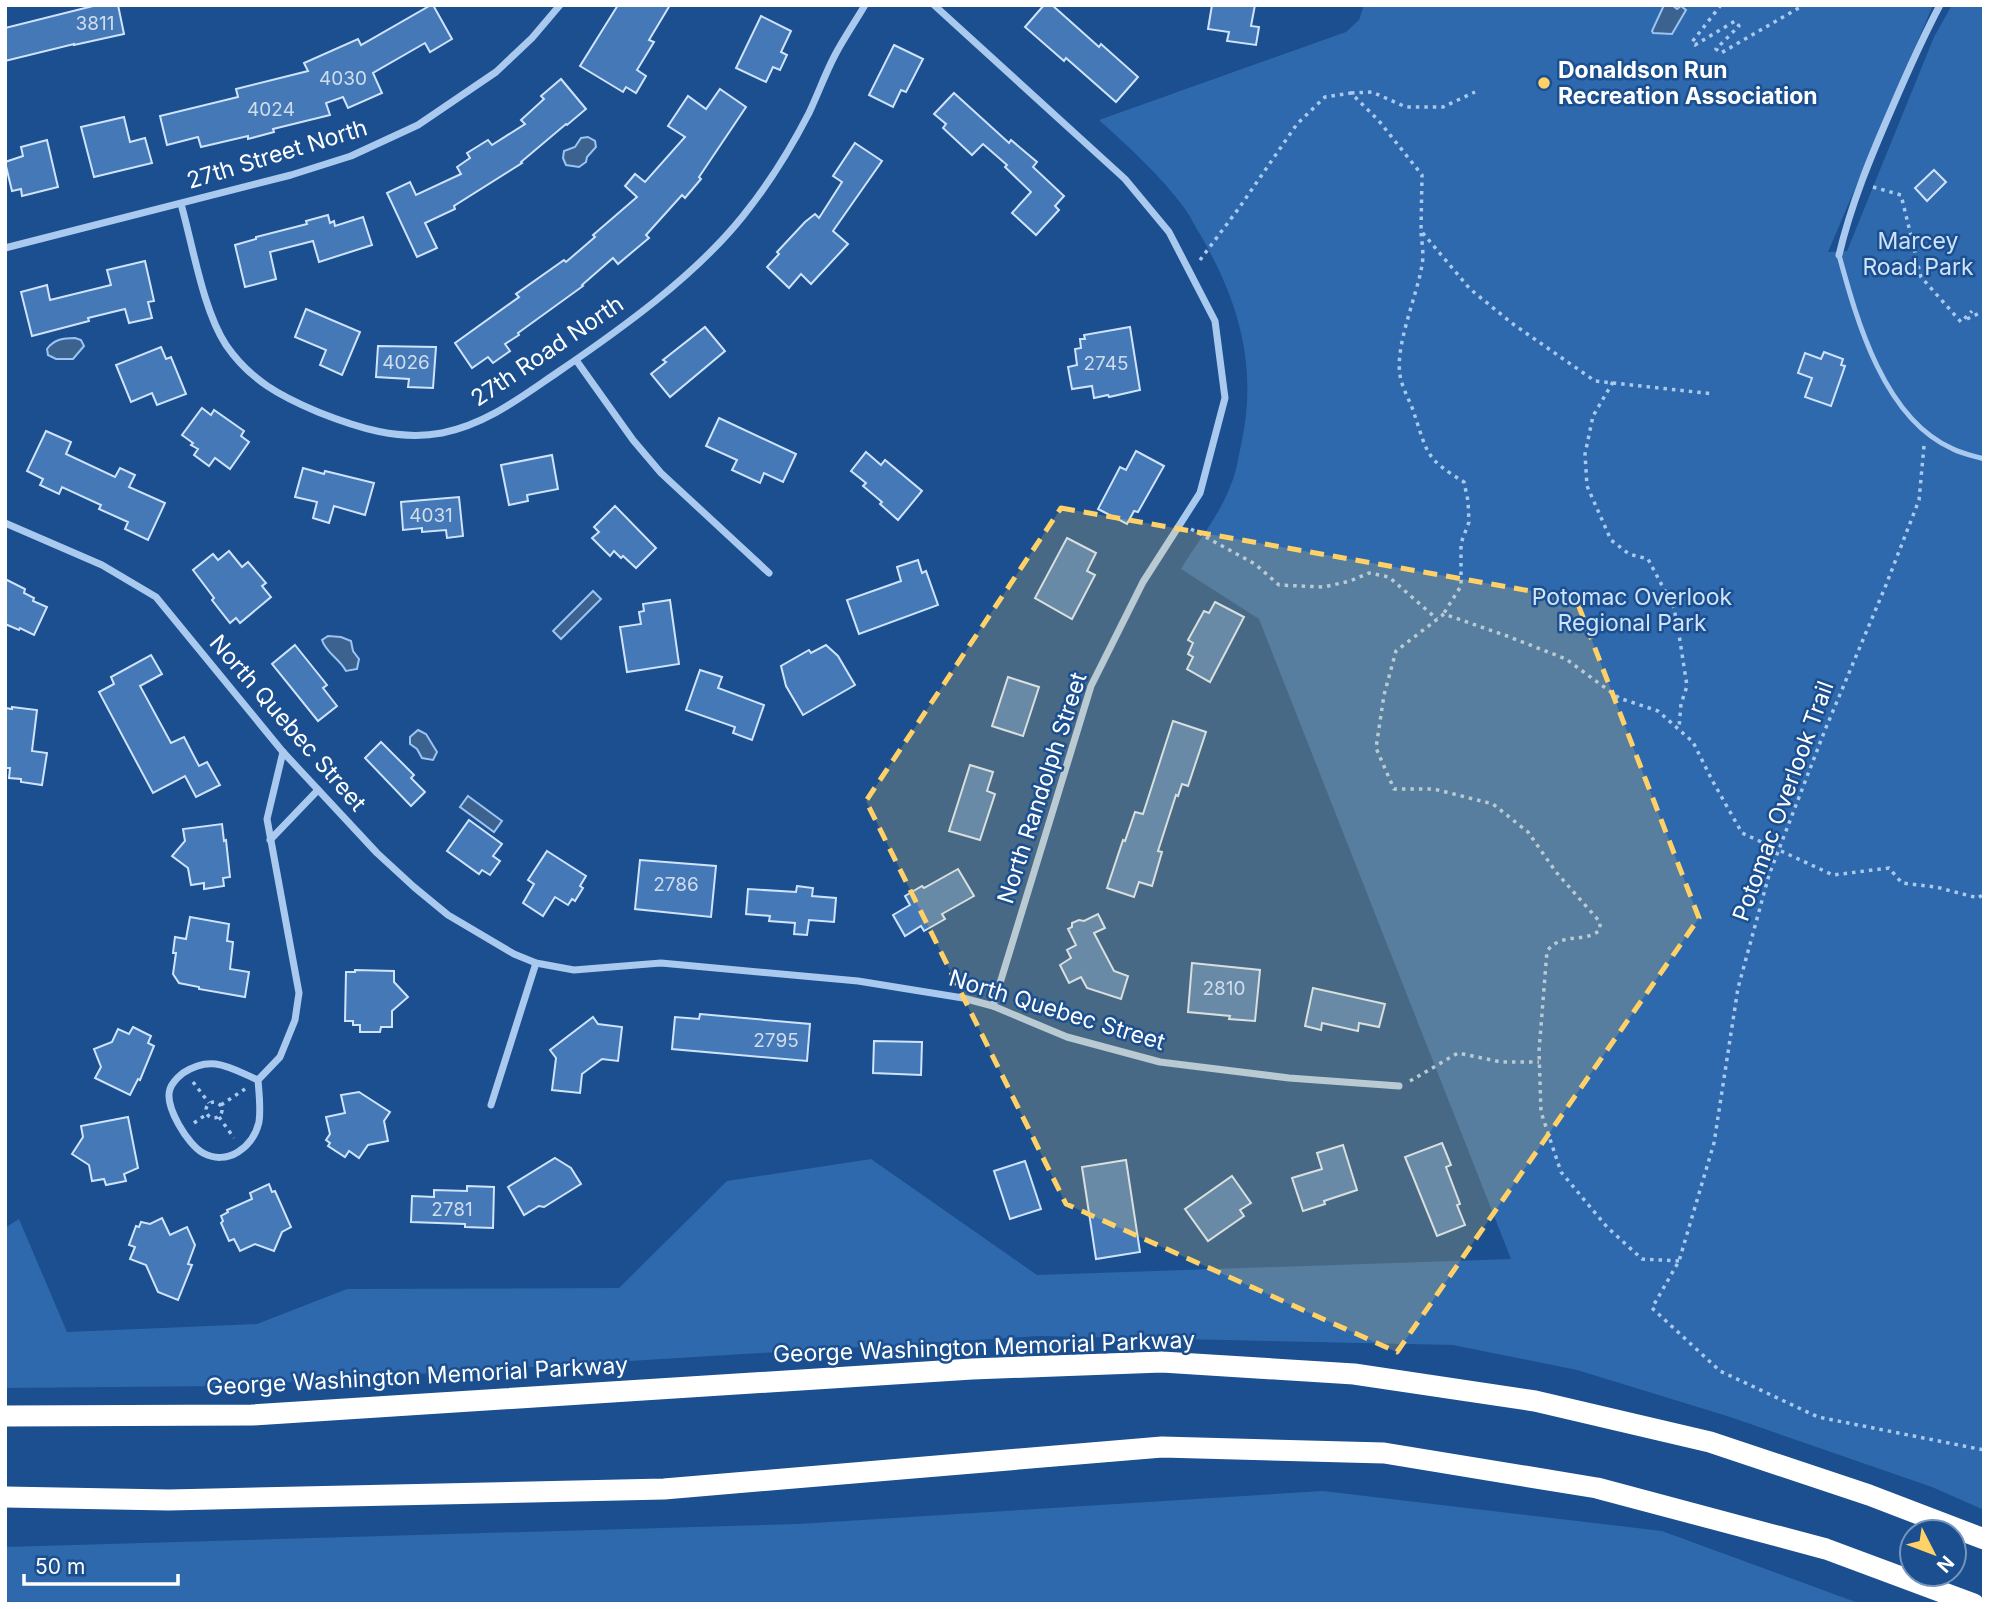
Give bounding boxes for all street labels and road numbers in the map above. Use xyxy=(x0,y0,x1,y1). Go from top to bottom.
street label: 27th Street North xyxy=(183,113,371,195)
street label: 27th Road North xyxy=(465,290,629,412)
street label: North Quebec Street xyxy=(204,629,372,817)
street label: North Randolph Street xyxy=(991,668,1093,907)
street label: Potomac Overlook Trail xyxy=(1727,677,1839,925)
street label: North Quebec Street xyxy=(946,964,1169,1056)
street label: George Washington Memorial Parkway xyxy=(772,1326,1196,1368)
street label: George Washington Memorial Parkway xyxy=(205,1351,629,1401)

